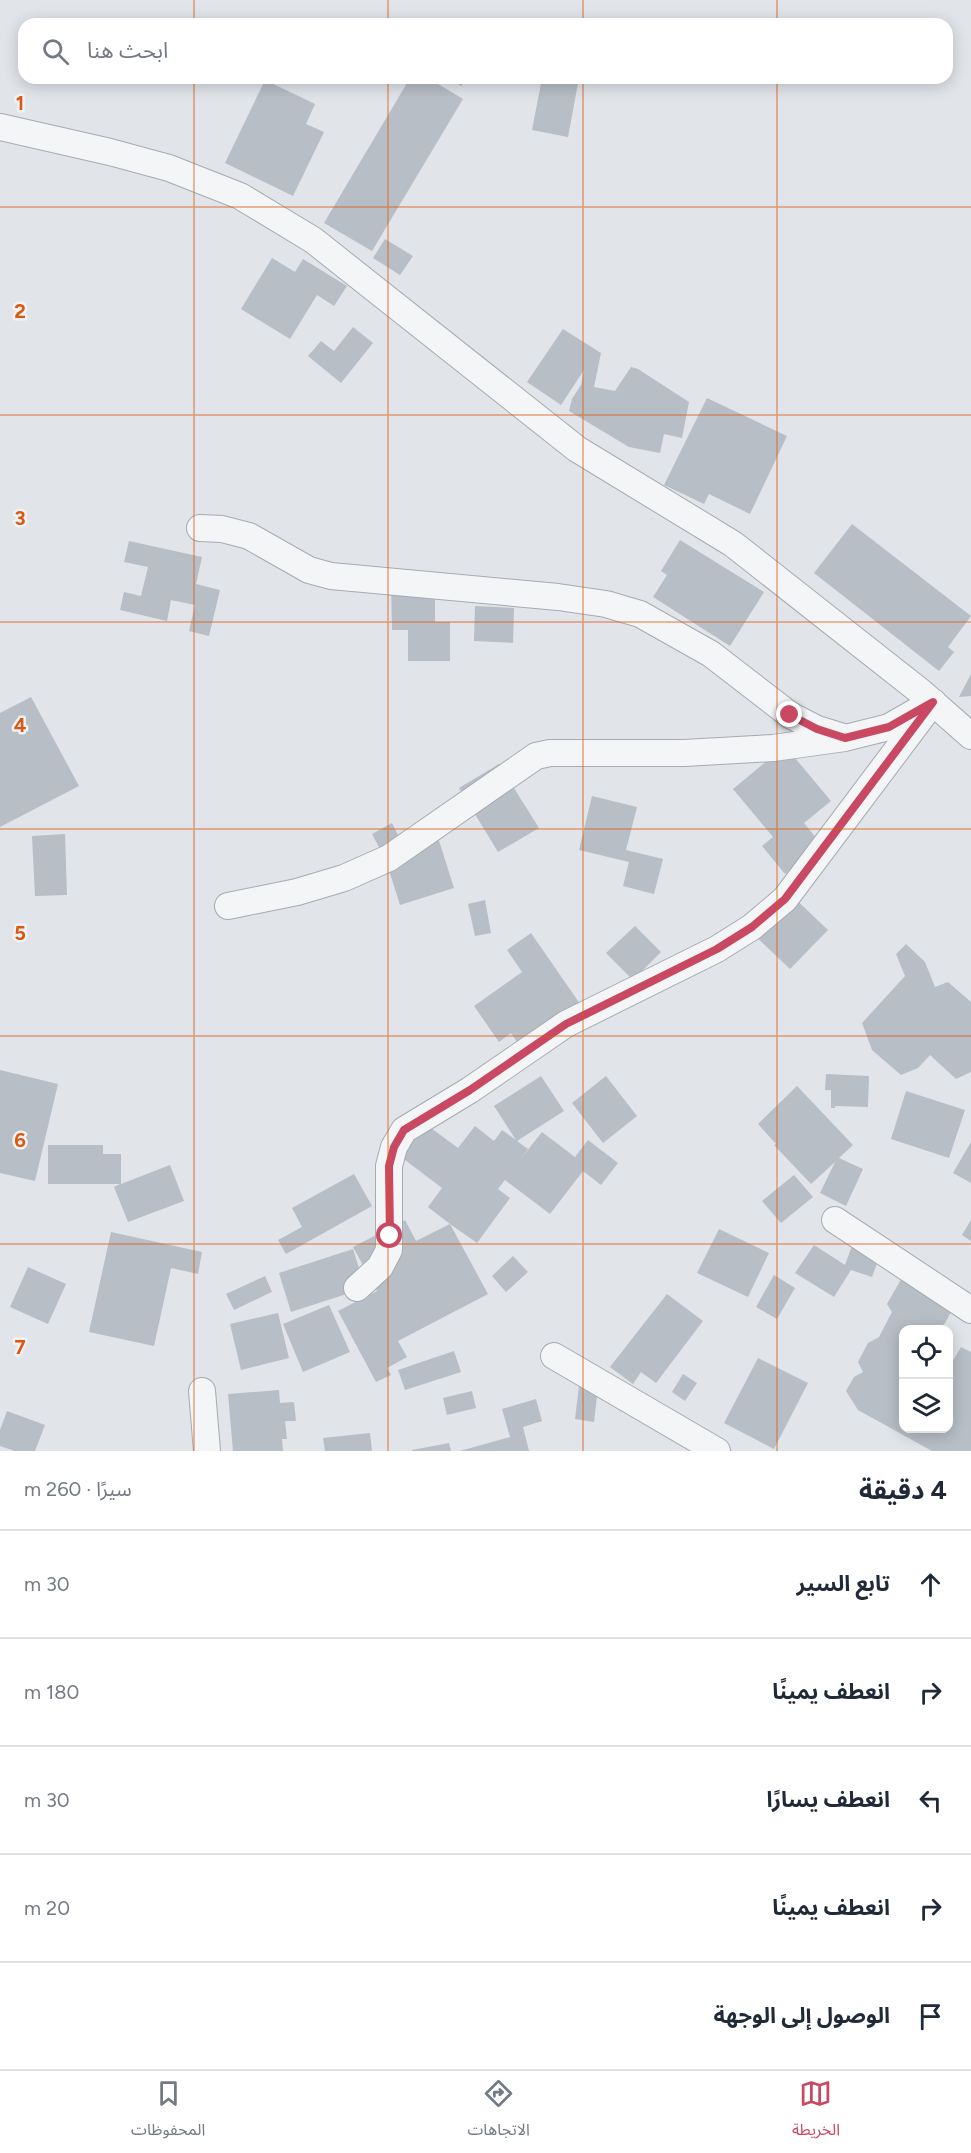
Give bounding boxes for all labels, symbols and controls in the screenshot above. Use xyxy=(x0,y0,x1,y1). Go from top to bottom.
search box xyxy=(18,18,953,84)
icon: search xyxy=(39,35,72,68)
text: ابحث هنا xyxy=(87,37,168,64)
text: 1 xyxy=(16,91,24,115)
text: 2 xyxy=(14,299,26,323)
text: 3 xyxy=(14,506,26,530)
route end xyxy=(776,701,802,727)
text: 4 xyxy=(14,713,27,737)
text: 5 xyxy=(14,921,26,945)
text: 6 xyxy=(14,1128,26,1152)
route start xyxy=(376,1222,402,1248)
map controls xyxy=(899,1325,953,1433)
button: locate xyxy=(899,1325,953,1379)
text: 7 xyxy=(14,1335,26,1359)
button: layers xyxy=(899,1379,953,1433)
text: 4 دقيقة xyxy=(859,1474,947,1506)
text: سيرًا · 260 m xyxy=(24,1477,132,1501)
icon: ahead xyxy=(914,1568,947,1601)
text: تابع السير xyxy=(796,1570,890,1597)
text: 30 m xyxy=(24,1572,70,1596)
icon: right xyxy=(914,1676,947,1709)
text: انعطف يمينًا xyxy=(772,1678,890,1705)
text: 180 m xyxy=(24,1680,79,1704)
icon: left xyxy=(914,1784,947,1817)
text: انعطف يسارًا xyxy=(767,1786,890,1813)
text: 30 m xyxy=(24,1788,70,1812)
icon: right xyxy=(914,1892,947,1925)
text: انعطف يمينًا xyxy=(772,1894,890,1921)
text: 20 m xyxy=(24,1896,70,1920)
icon: arrive xyxy=(914,2000,947,2033)
text: الوصول إلى الوجهة xyxy=(713,2002,890,2029)
tab: المحفوظات xyxy=(131,2077,205,2147)
tab: الاتجاهات xyxy=(467,2077,530,2147)
tab: الخريطة xyxy=(792,2077,840,2147)

